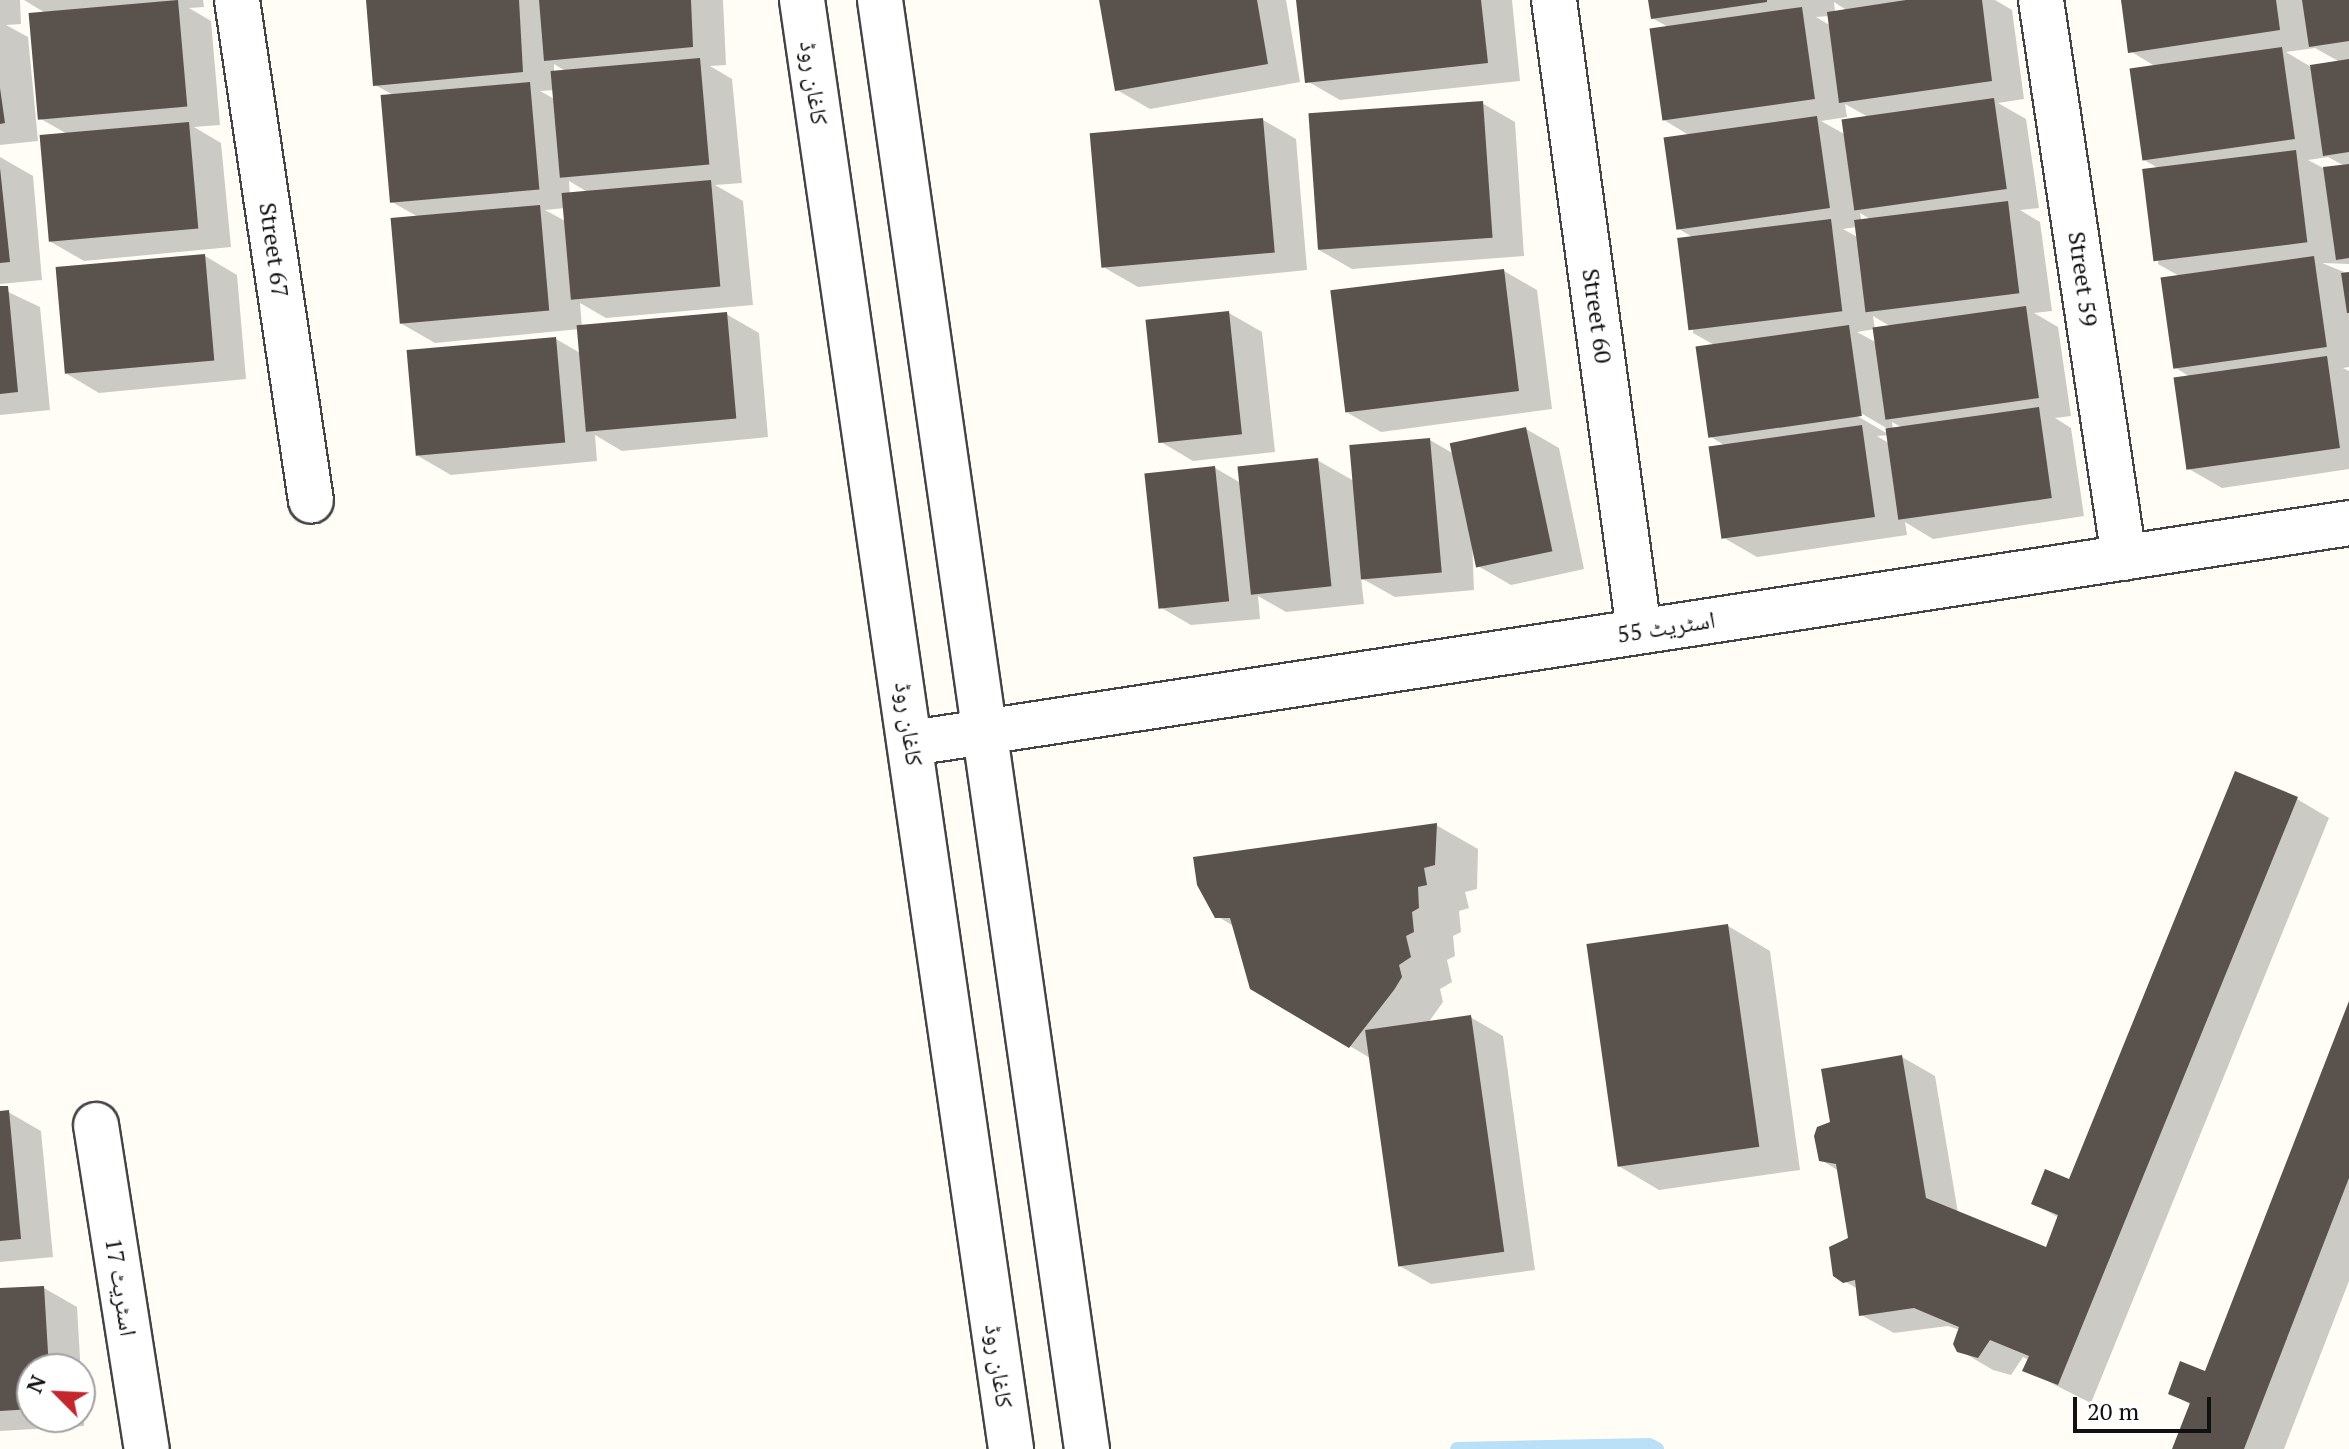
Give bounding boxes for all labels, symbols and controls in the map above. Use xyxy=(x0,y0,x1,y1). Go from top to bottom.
street label: کاغان روڈ xyxy=(794,39,834,127)
street label: Street 67 xyxy=(253,201,295,299)
street label: Street 59 xyxy=(2062,230,2104,328)
street label: Street 60 xyxy=(1576,267,1618,365)
street label: اسٹریٹ 55 xyxy=(1615,605,1717,649)
street label: کاغان روڈ xyxy=(889,680,929,768)
street label: اسٹریٹ 17 xyxy=(99,1236,143,1338)
street label: کاغان روڈ xyxy=(979,1322,1019,1410)
north arrow xyxy=(16,1353,96,1433)
text: N xyxy=(19,1370,52,1397)
scale bar xyxy=(2077,1381,2215,1431)
text: 20 m xyxy=(2087,1395,2139,1427)

